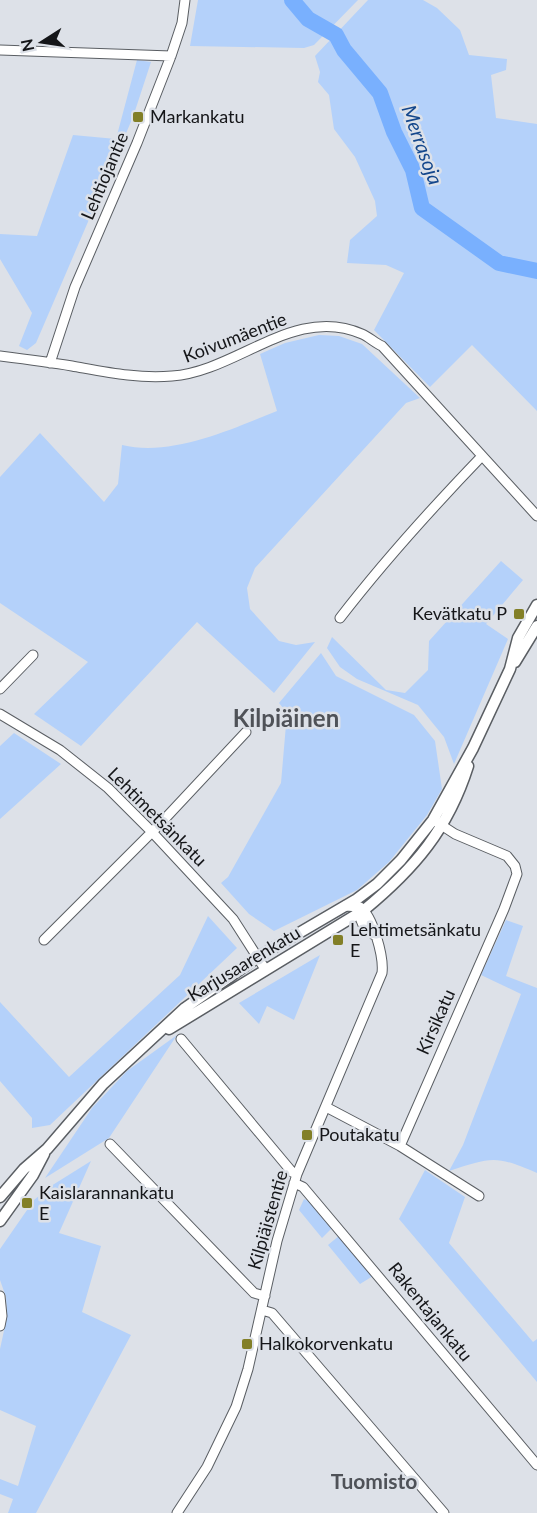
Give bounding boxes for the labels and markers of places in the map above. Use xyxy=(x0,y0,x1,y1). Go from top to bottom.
place label: Markankatu xyxy=(150,105,245,127)
marker: Markankatu xyxy=(131,110,145,124)
place label: Kevätkatu P xyxy=(412,602,507,624)
marker: Kevätkatu P xyxy=(512,607,526,621)
place label: Lehtimetsänkatu E xyxy=(350,918,481,961)
marker: Lehtimetsänkatu E xyxy=(331,933,345,947)
place label: Poutakatu xyxy=(319,1123,399,1145)
marker: Poutakatu xyxy=(300,1128,314,1142)
place label: Kaislarannankatu E xyxy=(39,1181,174,1224)
marker: Kaislarannankatu E xyxy=(20,1196,34,1210)
place label: Halkokorvenkatu xyxy=(259,1332,393,1354)
marker: Halkokorvenkatu xyxy=(240,1337,254,1351)

